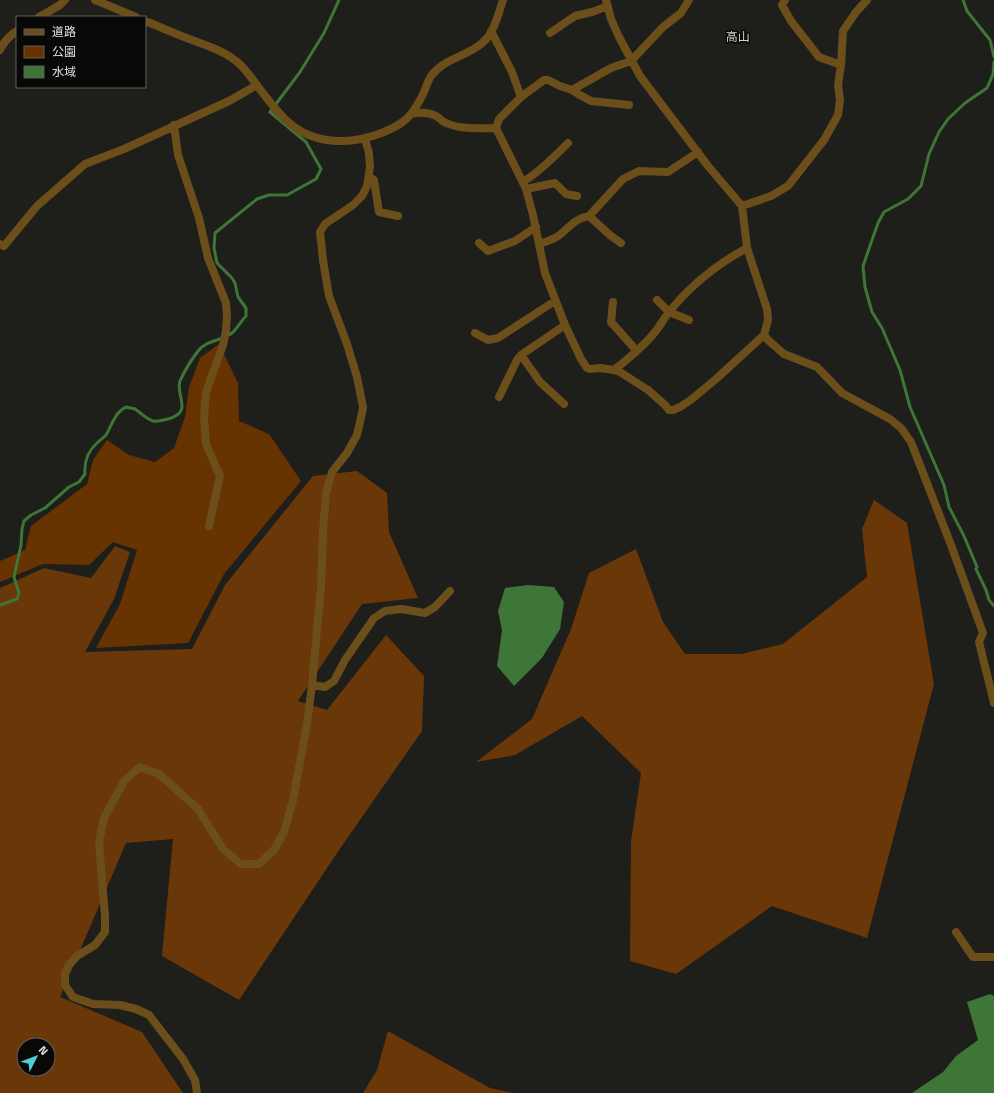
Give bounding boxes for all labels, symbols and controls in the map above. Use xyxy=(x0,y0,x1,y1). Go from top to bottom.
legend xyxy=(16,16,146,88)
text: 道路 xyxy=(52,22,76,41)
district label: 高山 xyxy=(726,27,750,46)
text: 公園 xyxy=(52,42,76,61)
text: 水域 xyxy=(52,62,76,81)
north arrow xyxy=(16,1037,56,1077)
text: N xyxy=(35,1042,52,1058)

